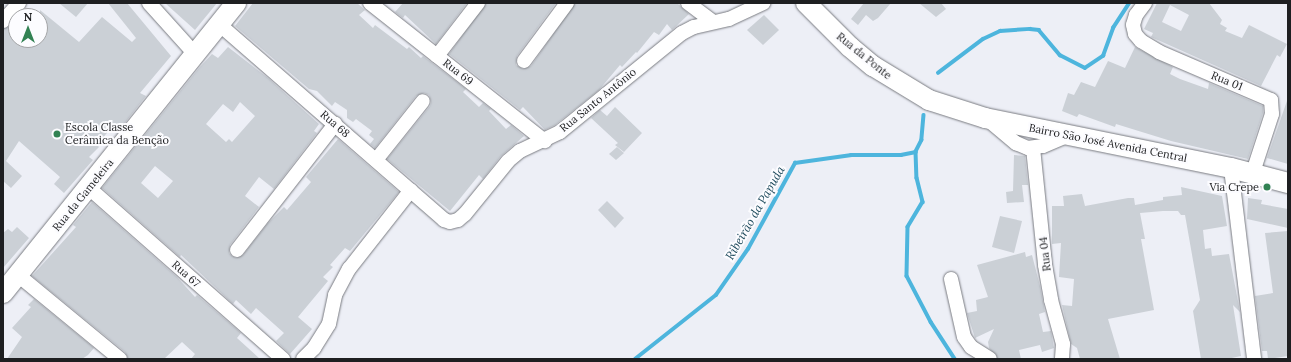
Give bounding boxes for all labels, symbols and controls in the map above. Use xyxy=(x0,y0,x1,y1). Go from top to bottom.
north arrow xyxy=(8,8,48,48)
text: N xyxy=(24,10,32,24)
street label: Rua da Ponte xyxy=(834,30,894,82)
street label: Rua 69 xyxy=(440,56,476,88)
street label: Rua Santo Antônio xyxy=(557,65,639,135)
street label: Rua 01 xyxy=(1209,69,1245,93)
street label: Rua 68 xyxy=(318,108,352,140)
place label: Escola Classe Cerâmica da Benção xyxy=(65,121,169,147)
street label: Bairro São José Avenida Central xyxy=(1028,121,1188,165)
marker: Escola Classe Cerâmica da Benção xyxy=(52,129,62,139)
street label: Rua da Gameleira xyxy=(50,156,116,234)
water label: Ribeirão da Papuda xyxy=(722,164,788,262)
place label: Via Crepe xyxy=(1209,180,1259,194)
marker: Via Crepe xyxy=(1262,182,1272,192)
street label: Rua 04 xyxy=(1036,236,1054,272)
street label: Rua 67 xyxy=(169,258,203,290)

